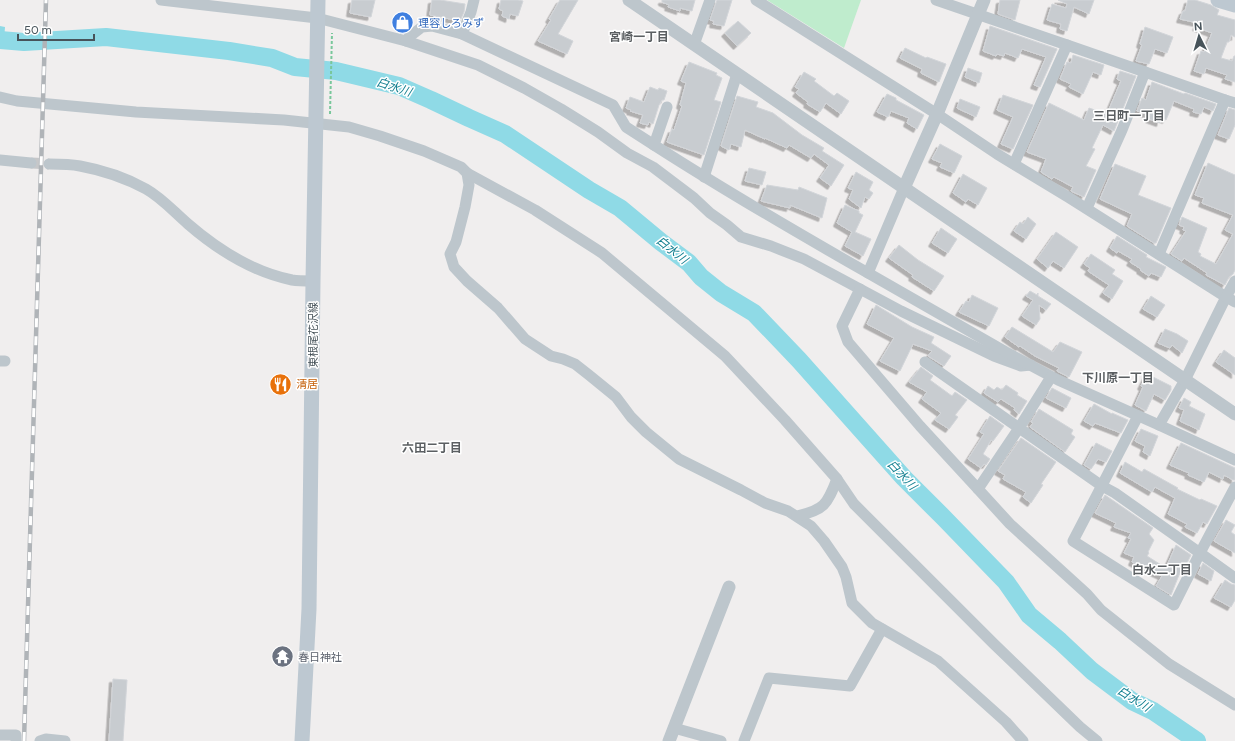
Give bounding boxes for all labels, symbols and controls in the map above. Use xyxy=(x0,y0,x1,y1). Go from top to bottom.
shop icon: 理容しろみず xyxy=(389,10,415,36)
scale bar xyxy=(18,16,94,42)
north arrow xyxy=(1179,16,1219,56)
place label: 理容しろみず xyxy=(418,17,484,30)
text: N xyxy=(1193,20,1203,33)
text: 50 m xyxy=(24,23,52,37)
district label: 宮崎一丁目 xyxy=(609,30,669,44)
water label: 白水川 xyxy=(375,75,415,100)
district label: 三日町一丁目 xyxy=(1093,109,1165,123)
water label: 白水川 xyxy=(654,233,692,268)
street label: 東根尾花沢線 xyxy=(307,302,320,368)
restaurant icon: 清居 xyxy=(268,371,294,397)
district label: 下川原一丁目 xyxy=(1082,371,1154,385)
place label: 清居 xyxy=(296,378,318,391)
district label: 六田二丁目 xyxy=(402,441,462,455)
water label: 白水川 xyxy=(885,457,921,494)
district label: 白水二丁目 xyxy=(1132,563,1192,577)
temple icon: 春日神社 xyxy=(269,644,295,670)
place label: 春日神社 xyxy=(298,651,342,664)
water label: 白水川 xyxy=(1115,684,1155,716)

